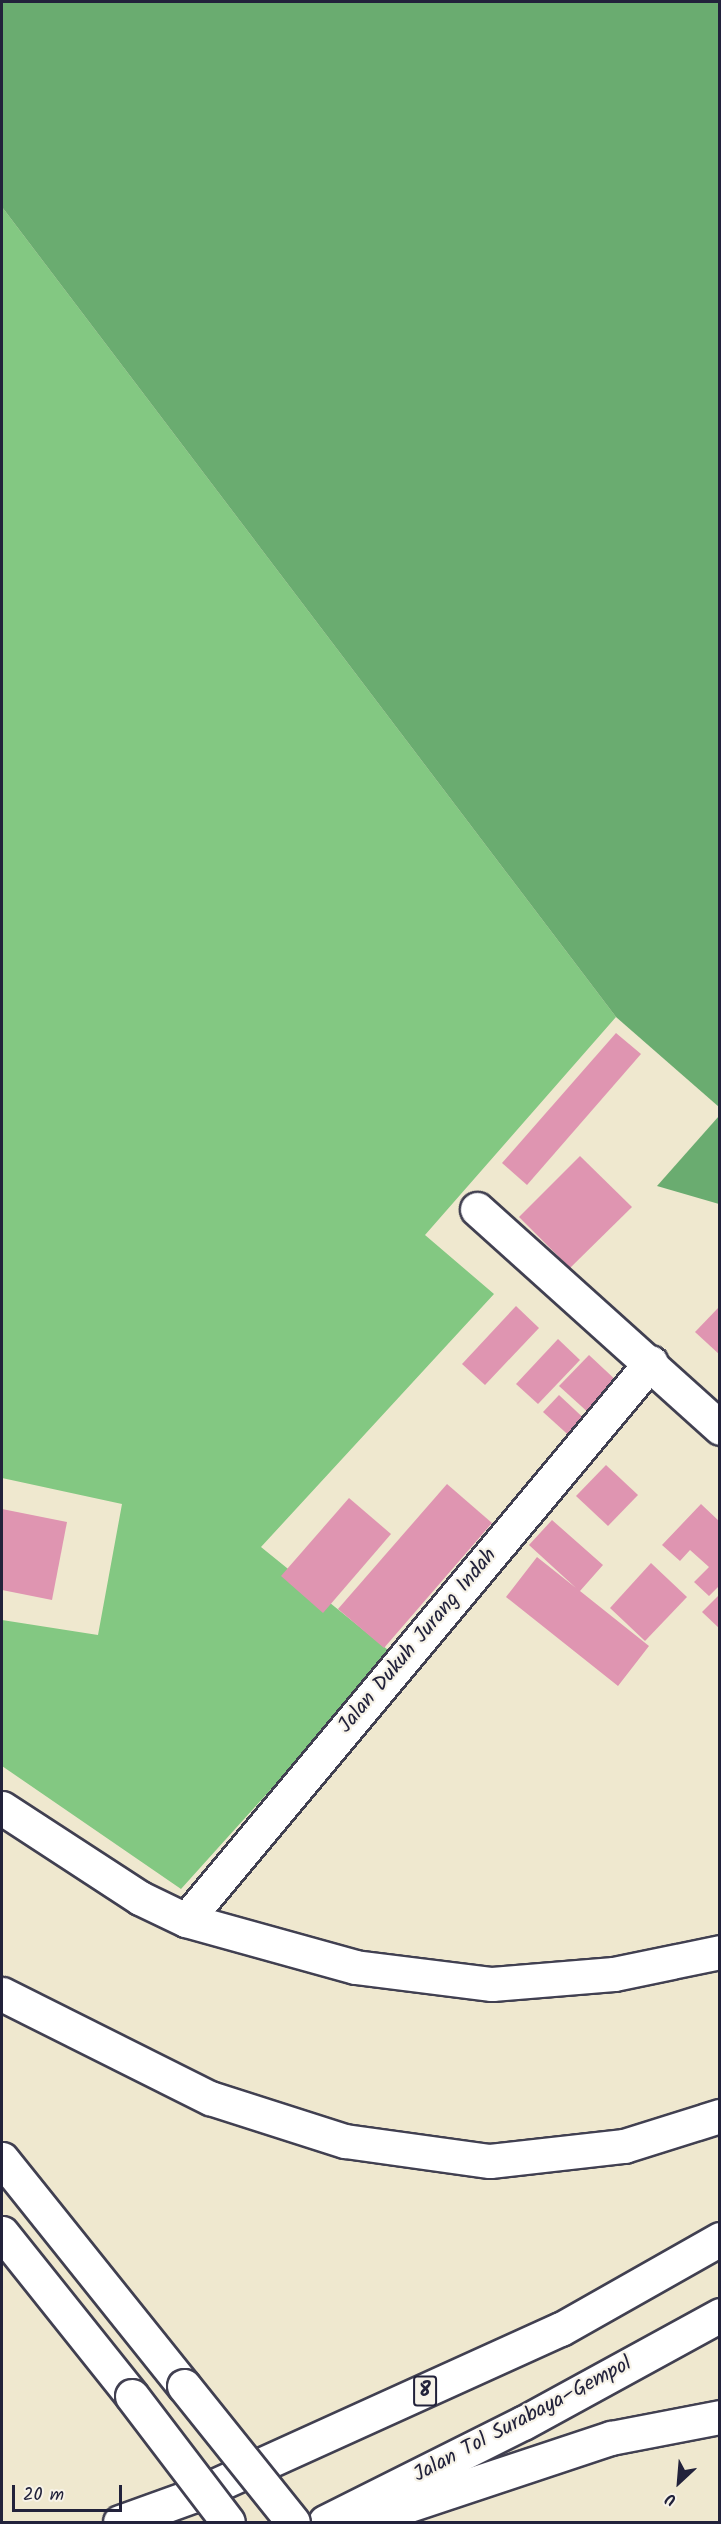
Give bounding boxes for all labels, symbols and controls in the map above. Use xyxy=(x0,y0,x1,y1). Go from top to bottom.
street label: Jalan Dukuh Jurang Indah xyxy=(333,1544,503,1738)
street label: Jalan Tol Surabaya–Gempol xyxy=(409,2352,637,2488)
road number: 8 xyxy=(413,2374,437,2408)
north arrow xyxy=(649,2452,709,2512)
scale bar xyxy=(15,2473,124,2511)
text: 20 m xyxy=(23,2481,64,2510)
text: U xyxy=(661,2485,681,2512)

